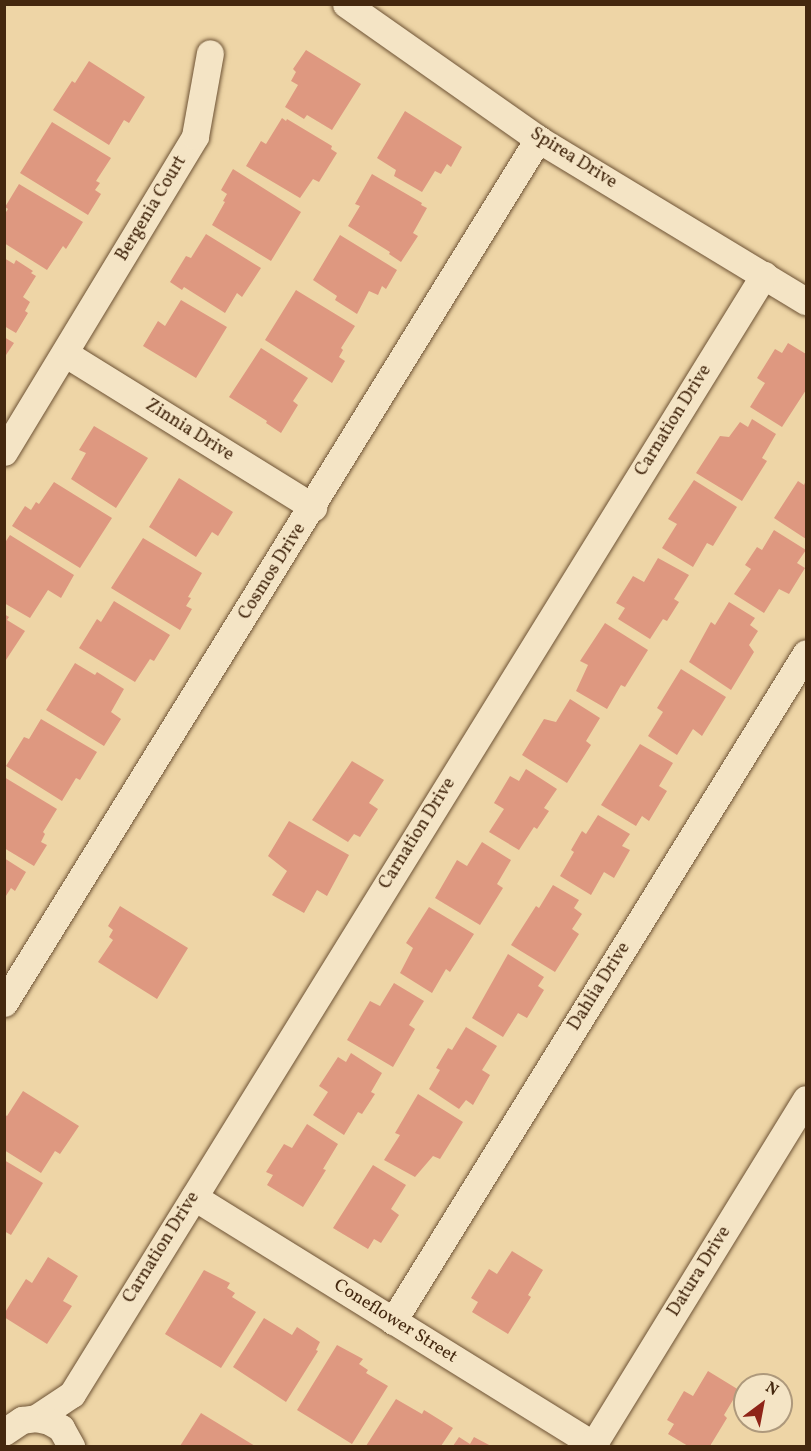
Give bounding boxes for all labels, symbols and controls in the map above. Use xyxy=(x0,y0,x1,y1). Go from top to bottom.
street label: Spirea Drive xyxy=(526,124,620,194)
street label: Bergenia Court xyxy=(112,152,192,266)
street label: Carnation Drive xyxy=(631,361,717,481)
street label: Zinnia Drive xyxy=(141,395,237,467)
street label: Cosmos Drive xyxy=(235,520,311,624)
street label: Carnation Drive xyxy=(375,774,461,894)
street label: Dahlia Drive xyxy=(564,939,636,1035)
street label: Carnation Drive xyxy=(119,1188,205,1308)
street label: Datura Drive xyxy=(664,1223,736,1321)
street label: Coneflower Street xyxy=(329,1275,461,1369)
north arrow xyxy=(733,1373,793,1433)
text: N xyxy=(761,1377,782,1402)

